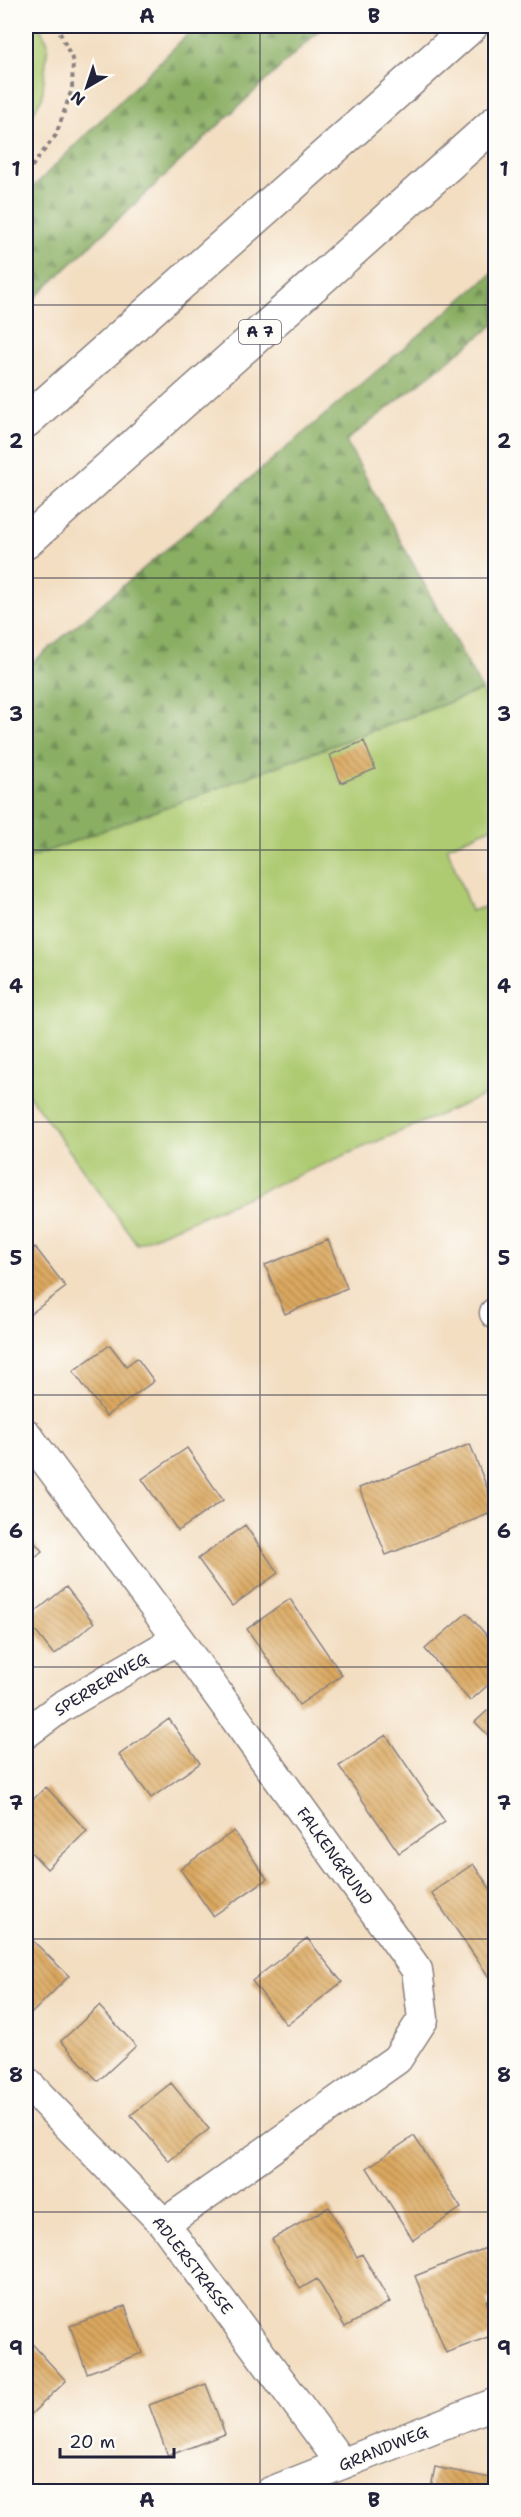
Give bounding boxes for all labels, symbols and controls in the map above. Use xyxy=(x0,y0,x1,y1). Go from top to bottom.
text: A xyxy=(139,3,155,29)
text: B xyxy=(368,3,380,29)
north arrow xyxy=(57,57,117,117)
text: N xyxy=(66,86,89,110)
text: 1 xyxy=(11,156,21,182)
text: 1 xyxy=(499,156,509,182)
road number: A 7 xyxy=(239,320,281,344)
text: 2 xyxy=(9,428,23,454)
text: 2 xyxy=(497,428,511,454)
text: 3 xyxy=(9,701,23,727)
text: 3 xyxy=(497,701,511,727)
text: 4 xyxy=(9,973,23,999)
text: 4 xyxy=(497,973,511,999)
text: 5 xyxy=(10,1245,22,1271)
text: 5 xyxy=(498,1245,510,1271)
text: 6 xyxy=(9,1518,23,1544)
text: 6 xyxy=(497,1518,511,1544)
street label: SPERBERWEG xyxy=(50,1648,152,1721)
text: 7 xyxy=(9,1790,23,1816)
text: 7 xyxy=(497,1790,511,1816)
street label: FALKENGRUND xyxy=(292,1803,377,1910)
text: 8 xyxy=(9,2062,23,2088)
text: 8 xyxy=(497,2062,511,2088)
street label: ADLERSTRASSE xyxy=(148,2212,238,2319)
text: 9 xyxy=(9,2335,23,2361)
text: 9 xyxy=(497,2335,511,2361)
scale bar xyxy=(60,2421,174,2459)
street label: GRANDWEG xyxy=(335,2421,431,2476)
text: 20 m xyxy=(69,2430,115,2454)
text: A xyxy=(139,2487,155,2513)
text: B xyxy=(368,2487,380,2513)

